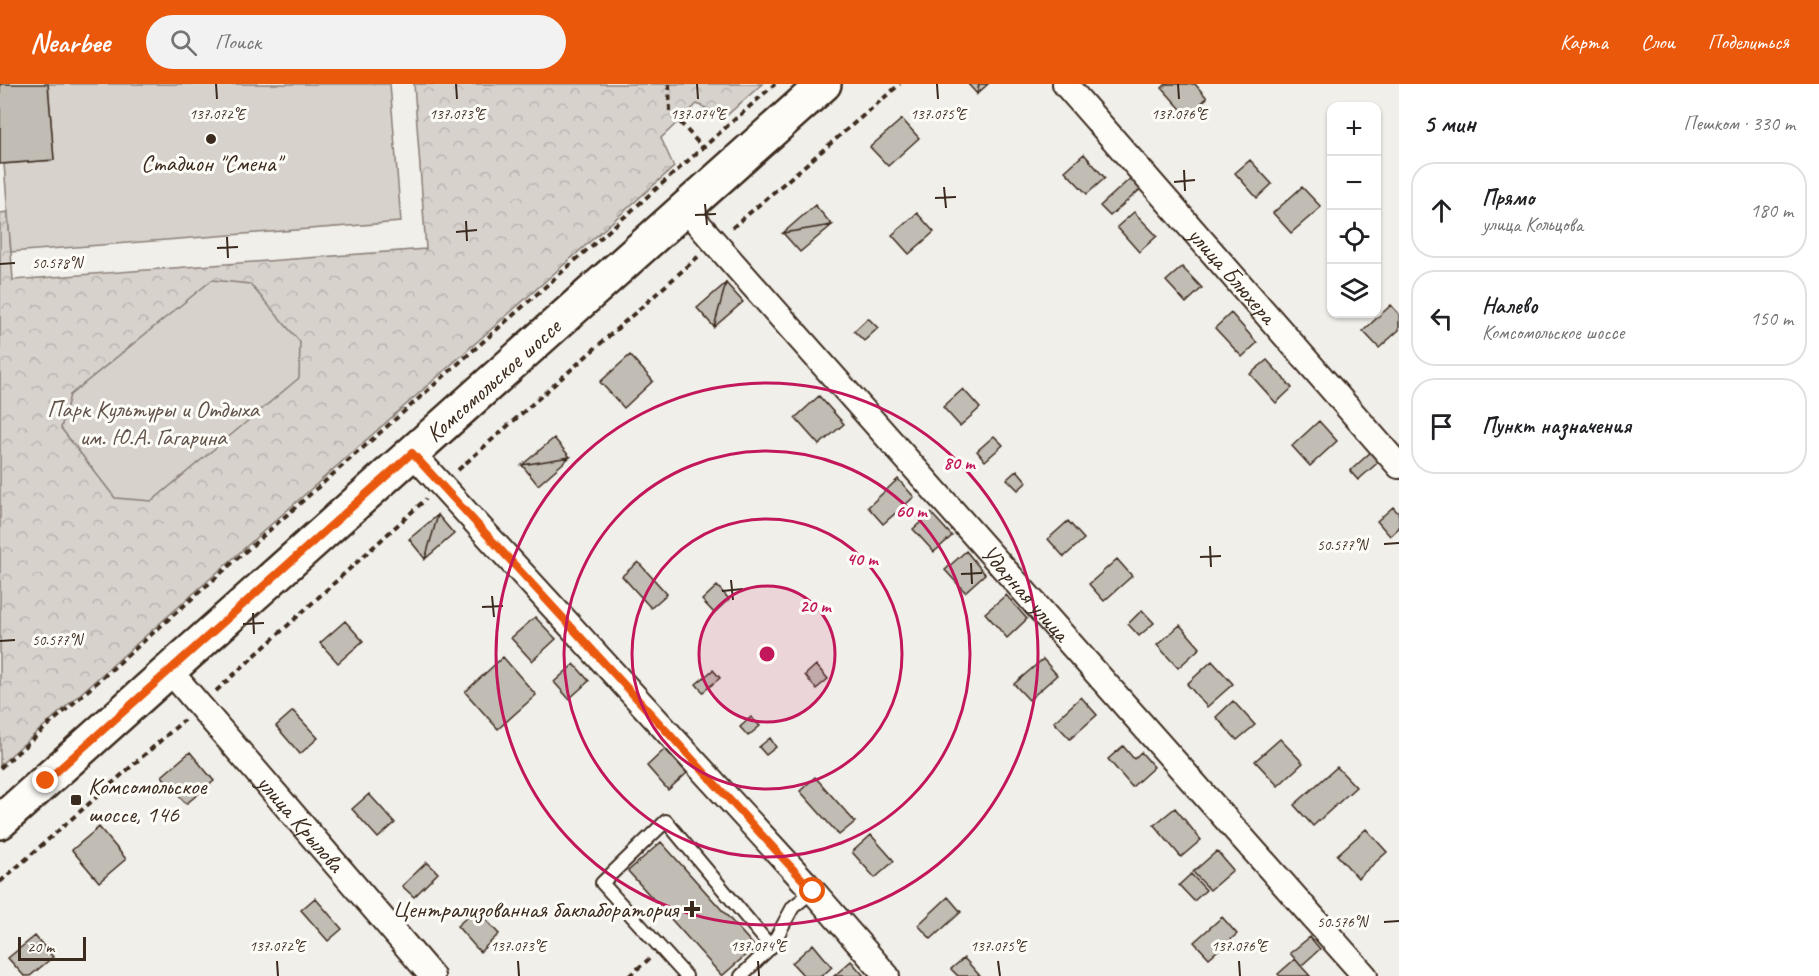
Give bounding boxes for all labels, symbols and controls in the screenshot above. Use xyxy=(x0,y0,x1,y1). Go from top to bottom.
search box xyxy=(146,15,566,69)
text: Nearbee xyxy=(30,25,110,60)
icon: search xyxy=(167,26,200,59)
text: Поиск xyxy=(215,28,261,56)
text: Карта xyxy=(1560,29,1608,55)
text: Слои xyxy=(1641,29,1675,55)
text: Поделиться xyxy=(1708,29,1789,55)
map controls xyxy=(1327,102,1381,318)
button: + xyxy=(1327,102,1381,156)
text: 137.072°E xyxy=(189,105,247,124)
text: 137.073°E xyxy=(429,105,487,124)
text: 137.074°E xyxy=(670,105,728,124)
text: 137.075°E xyxy=(910,105,968,124)
text: 137.076°E xyxy=(1151,105,1209,124)
text: 5 мин xyxy=(1423,107,1475,140)
text: Пешком · 330 m xyxy=(1683,111,1795,136)
marker: Стадион "Смена" xyxy=(204,132,218,146)
place label: Стадион "Смена" xyxy=(141,148,286,178)
button: − xyxy=(1327,156,1381,210)
text: Прямо xyxy=(1482,184,1534,212)
icon: ahead xyxy=(1425,194,1458,227)
text: 180 m xyxy=(1750,198,1793,223)
button: locate xyxy=(1327,210,1381,264)
text: улица Кольцова xyxy=(1482,212,1583,237)
street label: улица Блюхера xyxy=(1180,219,1284,332)
text: 50.578°N xyxy=(32,254,85,273)
button: layers xyxy=(1327,264,1381,318)
text: Налево xyxy=(1482,292,1538,320)
icon: left xyxy=(1425,302,1458,335)
text: 150 m xyxy=(1750,306,1793,331)
street label: Комсомольское шоссе xyxy=(420,311,568,448)
text: Комсомольское шоссе xyxy=(1482,320,1624,345)
park label: Парк Культуры и Отдыха им. Ю.А. Гагарина xyxy=(47,394,261,452)
icon: arrive xyxy=(1425,410,1458,443)
text: Пункт назначения xyxy=(1482,412,1631,440)
text: 80 m xyxy=(944,452,976,474)
text: 60 m xyxy=(895,500,928,522)
text: 50.577°N xyxy=(1317,536,1370,555)
street label: Ударная улица xyxy=(974,538,1078,649)
text: 40 m xyxy=(847,548,879,570)
text: 20 m xyxy=(800,595,832,617)
text: 50.577°N xyxy=(32,631,85,650)
centre of rings xyxy=(757,644,777,664)
route end xyxy=(32,767,58,793)
street label: улица Крылова xyxy=(249,767,352,879)
place label: Комсомольское шоссе, 146 xyxy=(88,771,208,829)
marker: Комсомольское шоссе, 146 xyxy=(69,793,83,807)
route start xyxy=(799,877,825,903)
place label: Централизованная баклаборатория xyxy=(392,894,680,924)
marker: Централизованная баклаборатория xyxy=(683,900,701,918)
text: 50.576°N xyxy=(1317,913,1370,932)
scale bar xyxy=(18,934,86,962)
text: 20 m xyxy=(27,937,54,957)
text: 137.072°E xyxy=(249,937,307,956)
text: 137.073°E xyxy=(490,937,548,956)
text: 137.074°E xyxy=(730,937,788,956)
text: 137.075°E xyxy=(970,937,1028,956)
text: 137.076°E xyxy=(1211,937,1269,956)

